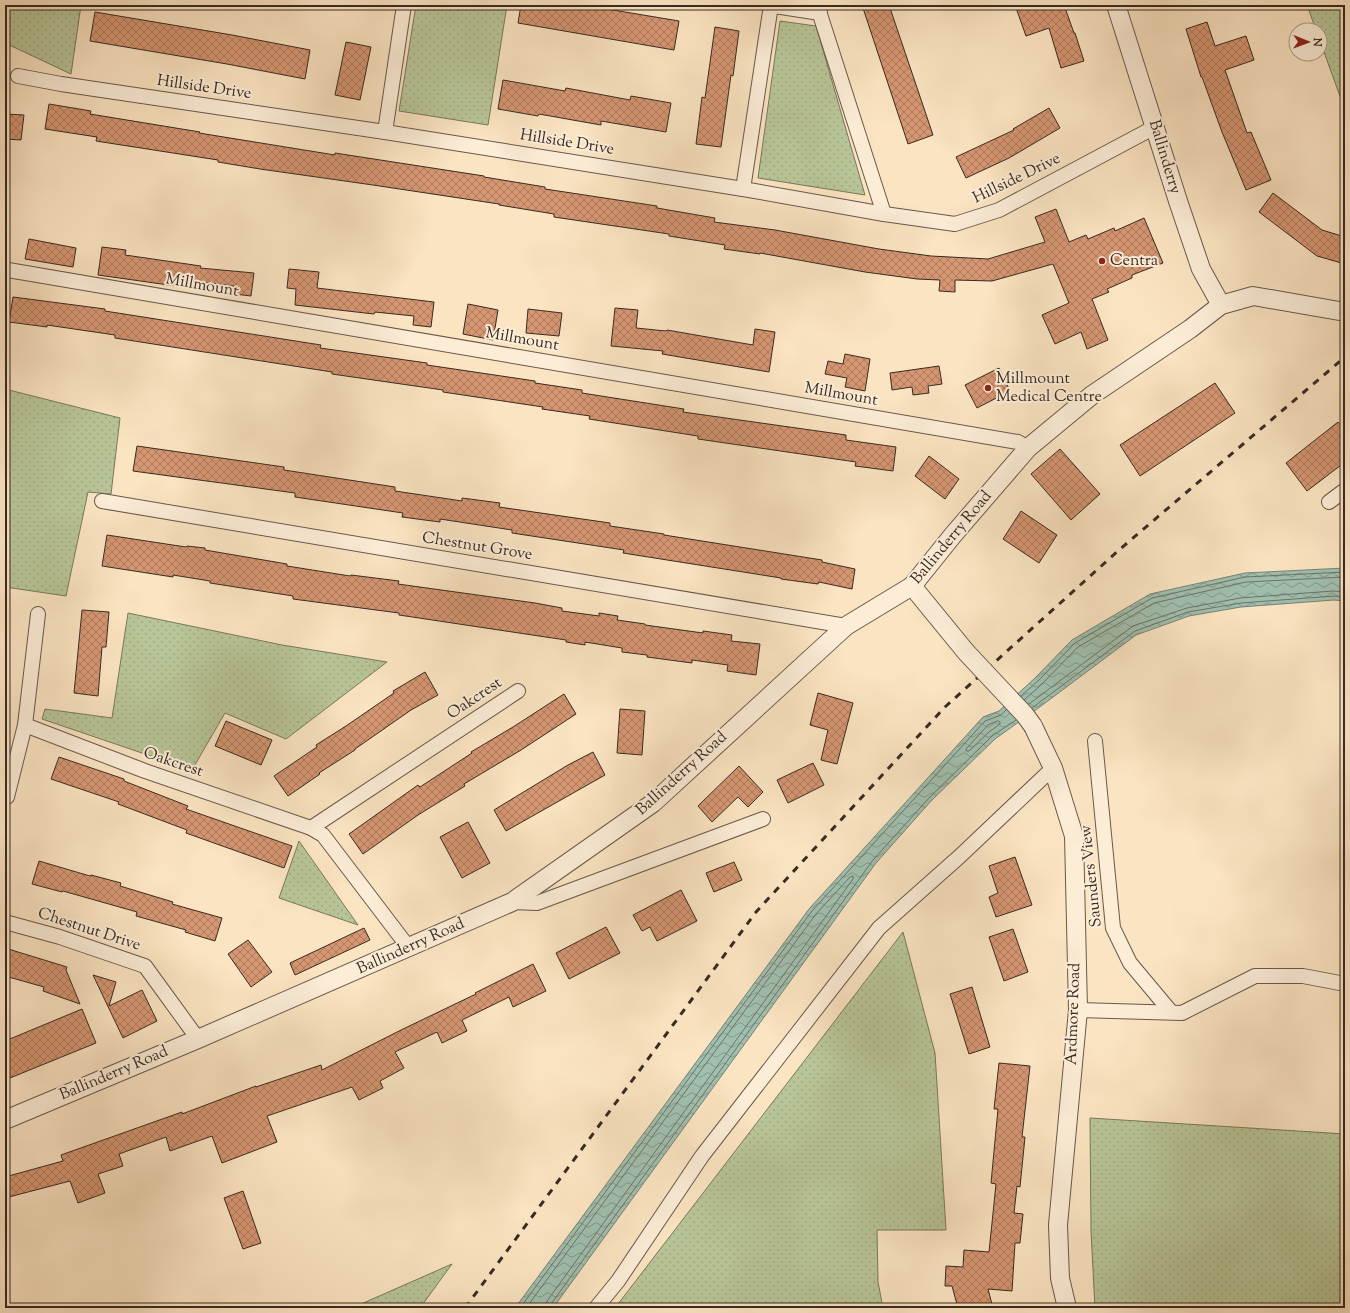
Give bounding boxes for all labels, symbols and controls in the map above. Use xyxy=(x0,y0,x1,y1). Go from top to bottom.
north arrow xyxy=(1288,22,1328,62)
text: N xyxy=(1309,37,1325,47)
street label: Hillside Drive xyxy=(155,70,253,106)
street label: Ballinderry xyxy=(1142,117,1186,197)
street label: Hillside Drive xyxy=(518,124,616,162)
street label: Hillside Drive xyxy=(969,148,1065,210)
place label: Centra xyxy=(1110,250,1159,273)
marker: Centra xyxy=(1097,256,1107,266)
street label: Millmount xyxy=(164,268,241,304)
street label: Millmount xyxy=(484,322,561,358)
place label: Millmount Medical Centre xyxy=(996,368,1102,409)
street label: Millmount xyxy=(803,377,880,413)
marker: Millmount Medical Centre xyxy=(983,383,993,393)
street label: Ballinderry Road xyxy=(906,486,998,590)
street label: Chestnut Grove xyxy=(420,527,534,567)
street label: Oakcrest xyxy=(443,672,508,726)
street label: Ballinderry Road xyxy=(631,727,733,821)
street label: Oakcrest xyxy=(140,742,207,784)
street label: Saunders View xyxy=(1075,824,1109,928)
street label: Chestnut Drive xyxy=(34,902,144,958)
street label: Ballinderry Road xyxy=(353,913,469,981)
street label: Ardmore Road xyxy=(1061,962,1087,1066)
street label: Ballinderry Road xyxy=(56,1041,172,1107)

